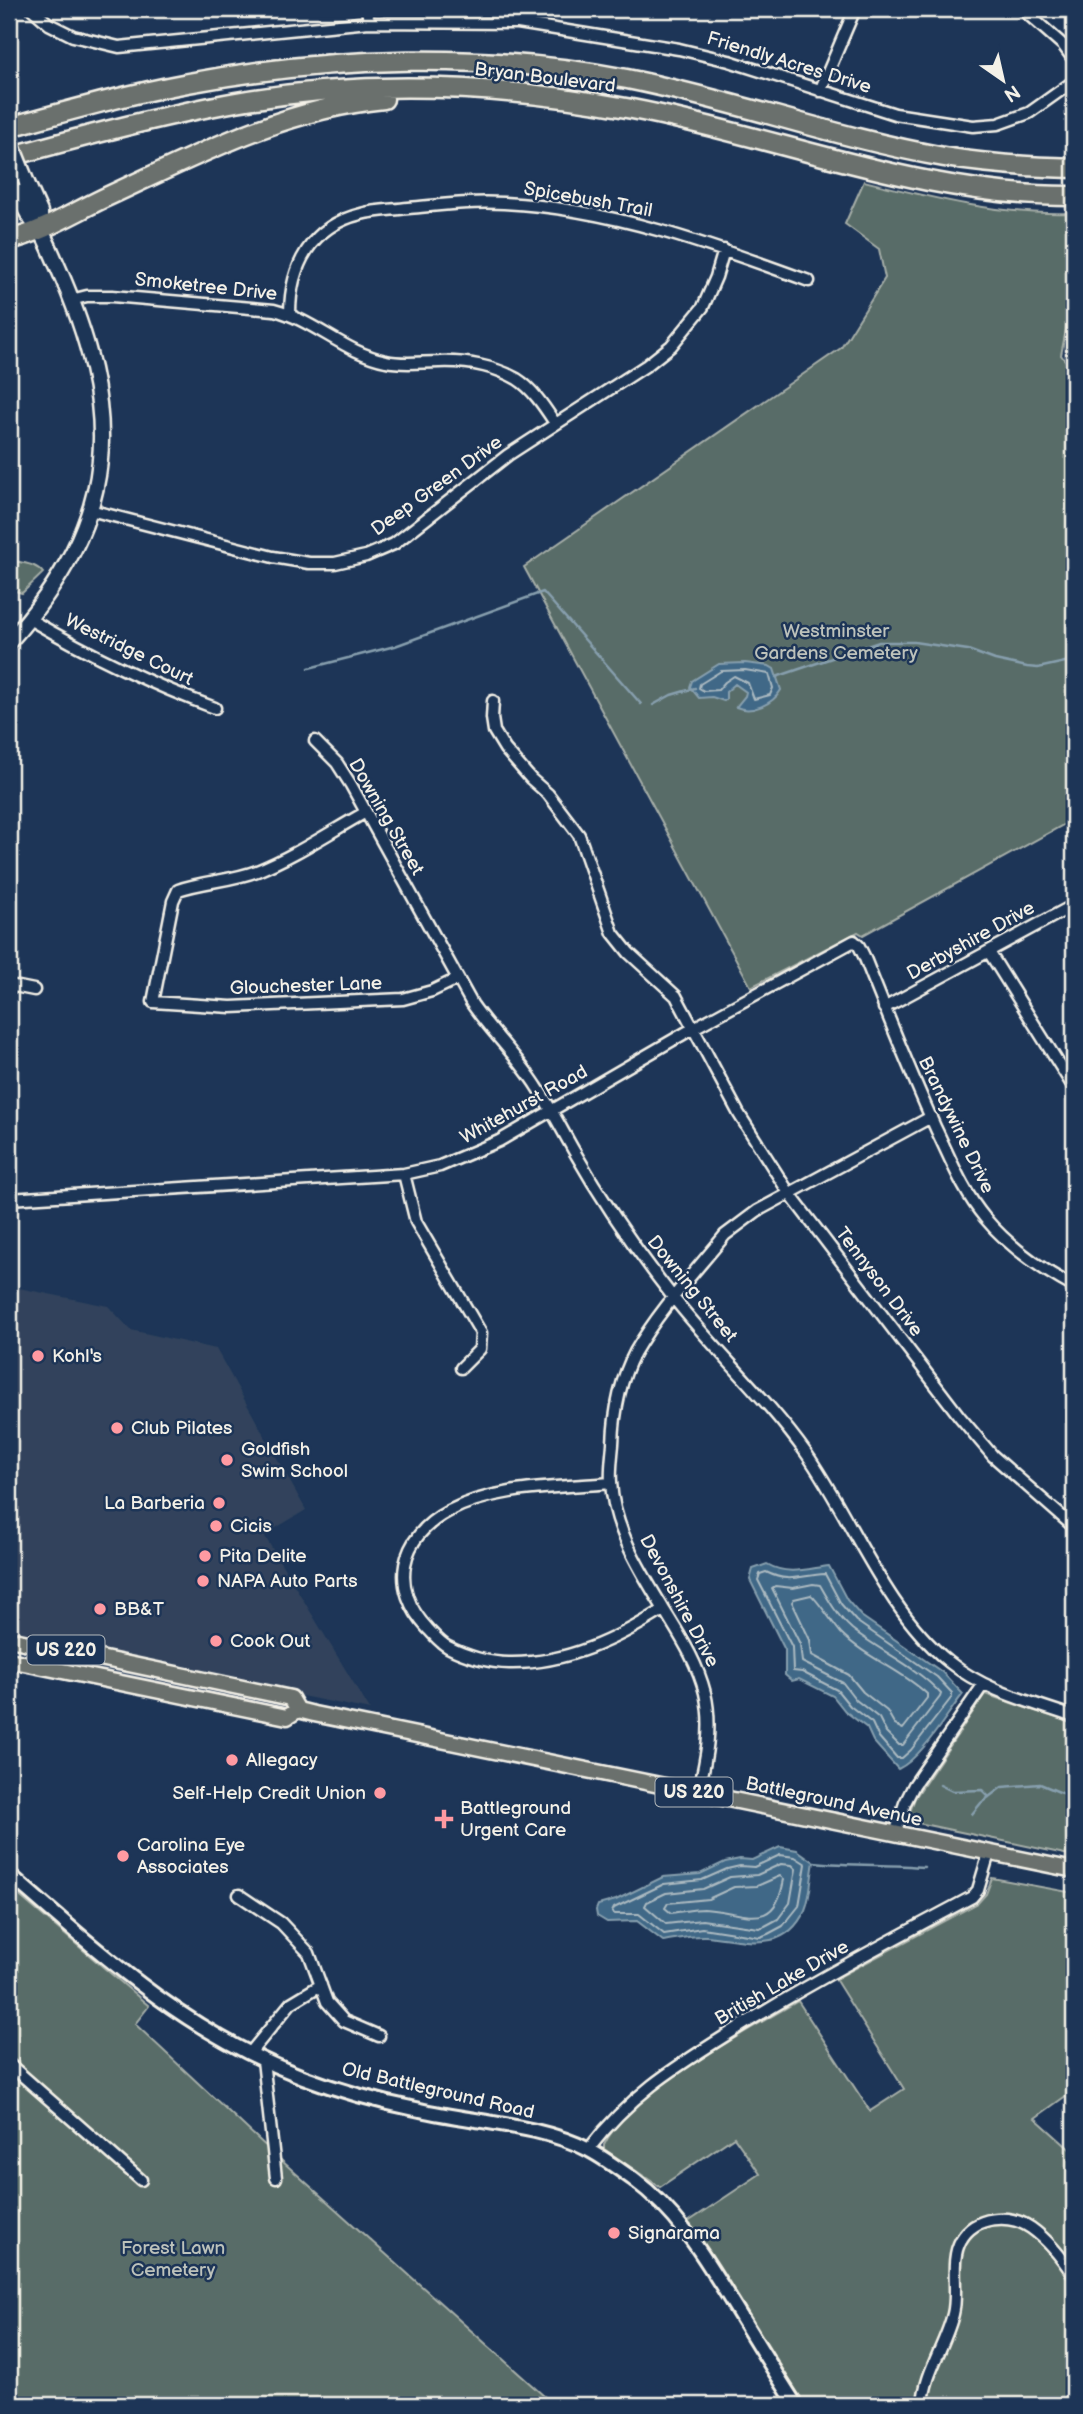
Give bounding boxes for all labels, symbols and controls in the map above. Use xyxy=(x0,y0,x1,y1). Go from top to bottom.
street label: Friendly Acres Drive xyxy=(704,27,874,99)
north arrow xyxy=(968,46,1038,116)
street label: Bryan Boulevard xyxy=(473,58,617,98)
text: N xyxy=(999,79,1024,106)
street label: Spicebush Trail xyxy=(522,177,654,223)
street label: Smoketree Drive xyxy=(134,268,278,306)
street label: Deep Green Drive xyxy=(367,431,507,541)
street label: Westridge Court xyxy=(61,609,197,691)
park label: Westminster Gardens Cemetery xyxy=(754,620,918,665)
street label: Downing Street xyxy=(343,755,429,880)
street label: Derbyshire Drive xyxy=(903,896,1039,986)
street label: Glouchester Lane xyxy=(229,972,383,1000)
street label: Brandywine Drive xyxy=(913,1053,999,1197)
street label: Whitehurst Road xyxy=(456,1060,592,1150)
street label: Tennyson Drive xyxy=(830,1223,928,1341)
street label: Downing Street xyxy=(642,1231,742,1347)
place label: Kohl's xyxy=(52,1345,102,1368)
marker: Kohl's xyxy=(30,1348,46,1364)
place label: Club Pilates xyxy=(131,1417,232,1440)
marker: Club Pilates xyxy=(109,1420,125,1436)
place label: Goldfish Swim School xyxy=(241,1438,348,1483)
marker: Goldfish Swim School xyxy=(219,1452,235,1468)
place label: La Barberia xyxy=(104,1492,205,1515)
marker: La Barberia xyxy=(211,1495,227,1511)
place label: Cicis xyxy=(230,1515,272,1538)
marker: Cicis xyxy=(208,1518,224,1534)
street label: Devonshire Drive xyxy=(634,1531,724,1671)
place label: Pita Delite xyxy=(219,1545,307,1568)
marker: Pita Delite xyxy=(197,1548,213,1564)
place label: NAPA Auto Parts xyxy=(217,1570,358,1593)
marker: NAPA Auto Parts xyxy=(195,1573,211,1589)
place label: BB&T xyxy=(114,1598,165,1621)
marker: BB&T xyxy=(92,1601,108,1617)
place label: Cook Out xyxy=(230,1630,311,1653)
marker: Cook Out xyxy=(208,1633,224,1649)
road number: US 220 xyxy=(28,1636,104,1665)
place label: Allegacy xyxy=(246,1749,318,1772)
marker: Allegacy xyxy=(224,1752,240,1768)
street label: Battleground Avenue xyxy=(744,1772,924,1832)
road number: US 220 xyxy=(656,1778,732,1806)
place label: Self-Help Credit Union xyxy=(173,1782,366,1805)
marker: Self-Help Credit Union xyxy=(372,1785,388,1801)
place label: Battleground Urgent Care xyxy=(460,1797,571,1842)
marker: Battleground Urgent Care xyxy=(434,1809,454,1829)
place label: Carolina Eye Associates xyxy=(137,1834,245,1879)
marker: Carolina Eye Associates xyxy=(115,1848,131,1864)
street label: British Lake Drive xyxy=(711,1935,853,2031)
street label: Old Battleground Road xyxy=(340,2058,536,2124)
place label: Signarama xyxy=(628,2222,720,2245)
marker: Signarama xyxy=(606,2225,622,2241)
park label: Forest Lawn Cemetery xyxy=(121,2237,225,2282)

